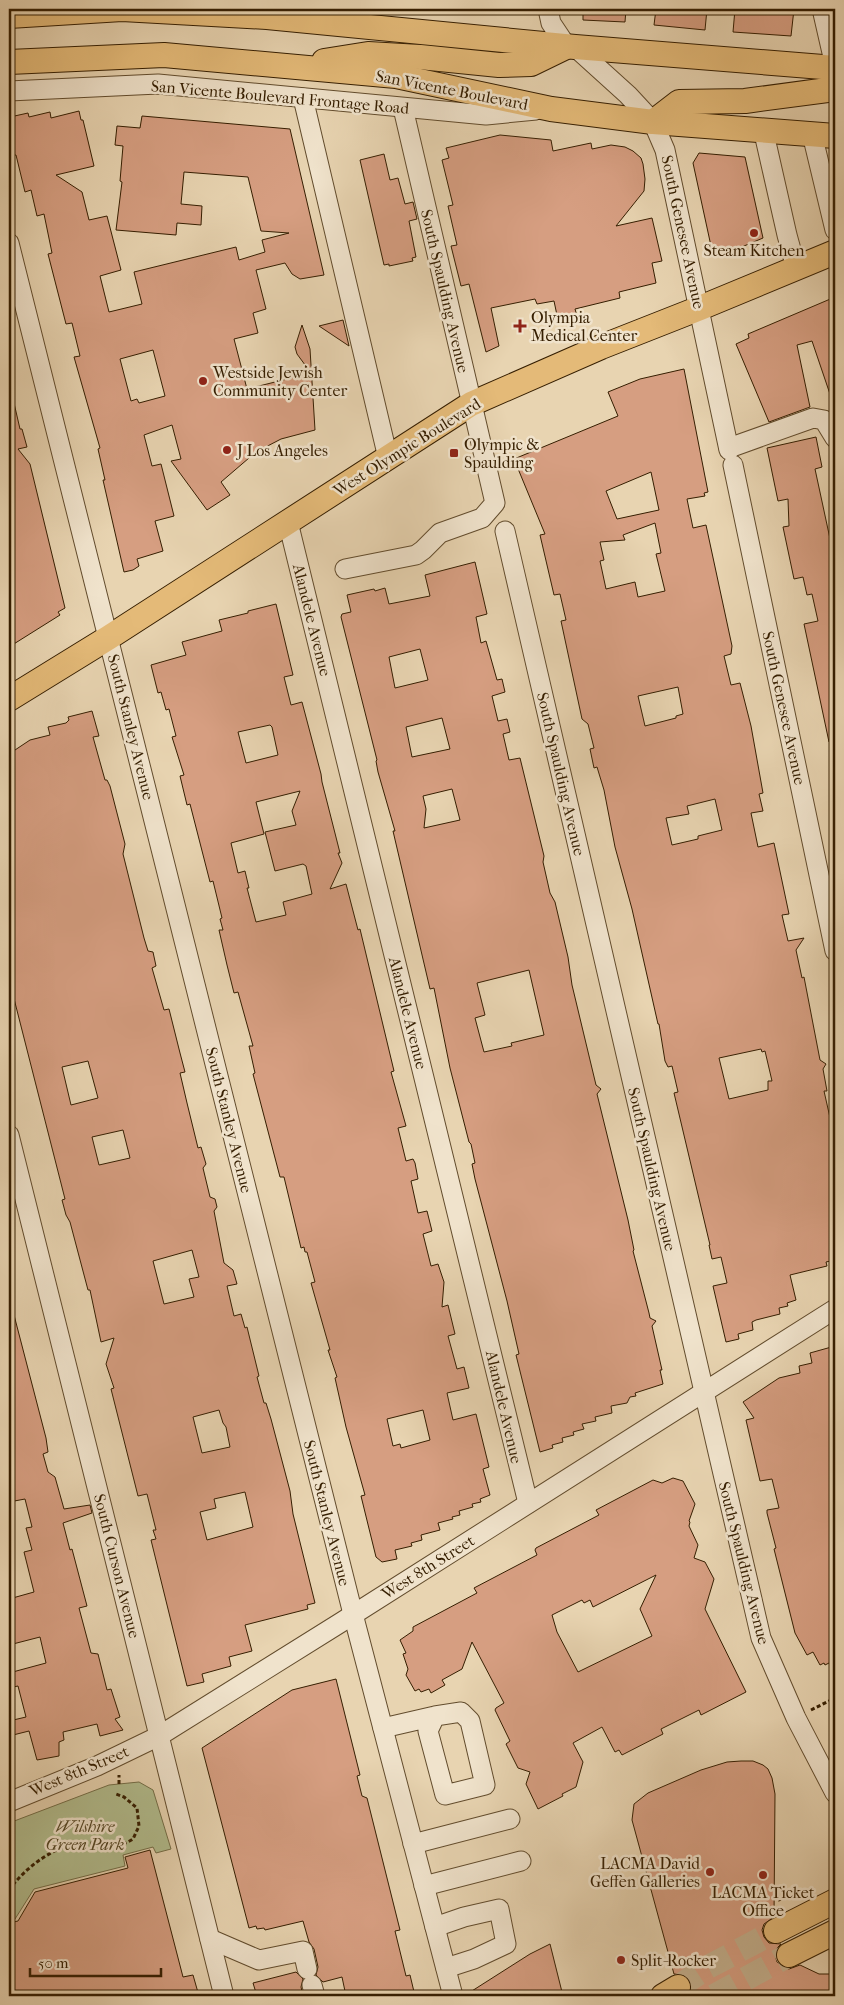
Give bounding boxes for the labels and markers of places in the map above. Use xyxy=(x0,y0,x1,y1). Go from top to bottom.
marker: Steam Kitchen xyxy=(748,227,760,239)
place label: Steam Kitchen xyxy=(703,241,805,260)
place label: Olympia Medical Center xyxy=(531,308,637,345)
marker: Olympia Medical Center xyxy=(513,319,527,333)
place label: Westside Jewish Community Center xyxy=(212,363,347,400)
marker: Westside Jewish Community Center xyxy=(197,375,209,387)
place label: Olympic & Spaulding xyxy=(464,435,539,472)
place label: J Los Angeles xyxy=(235,441,328,460)
marker: J Los Angeles xyxy=(221,444,233,456)
marker: Olympic & Spaulding xyxy=(448,447,460,459)
place label: LACMA David Geffen Galleries xyxy=(590,1854,700,1891)
marker: LACMA David Geffen Galleries xyxy=(704,1866,716,1878)
marker: LACMA Ticket Office xyxy=(757,1869,769,1881)
place label: LACMA Ticket Office xyxy=(712,1883,815,1920)
place label: Split-Rocker xyxy=(631,1951,716,1970)
marker: Split-Rocker xyxy=(615,1954,627,1966)

